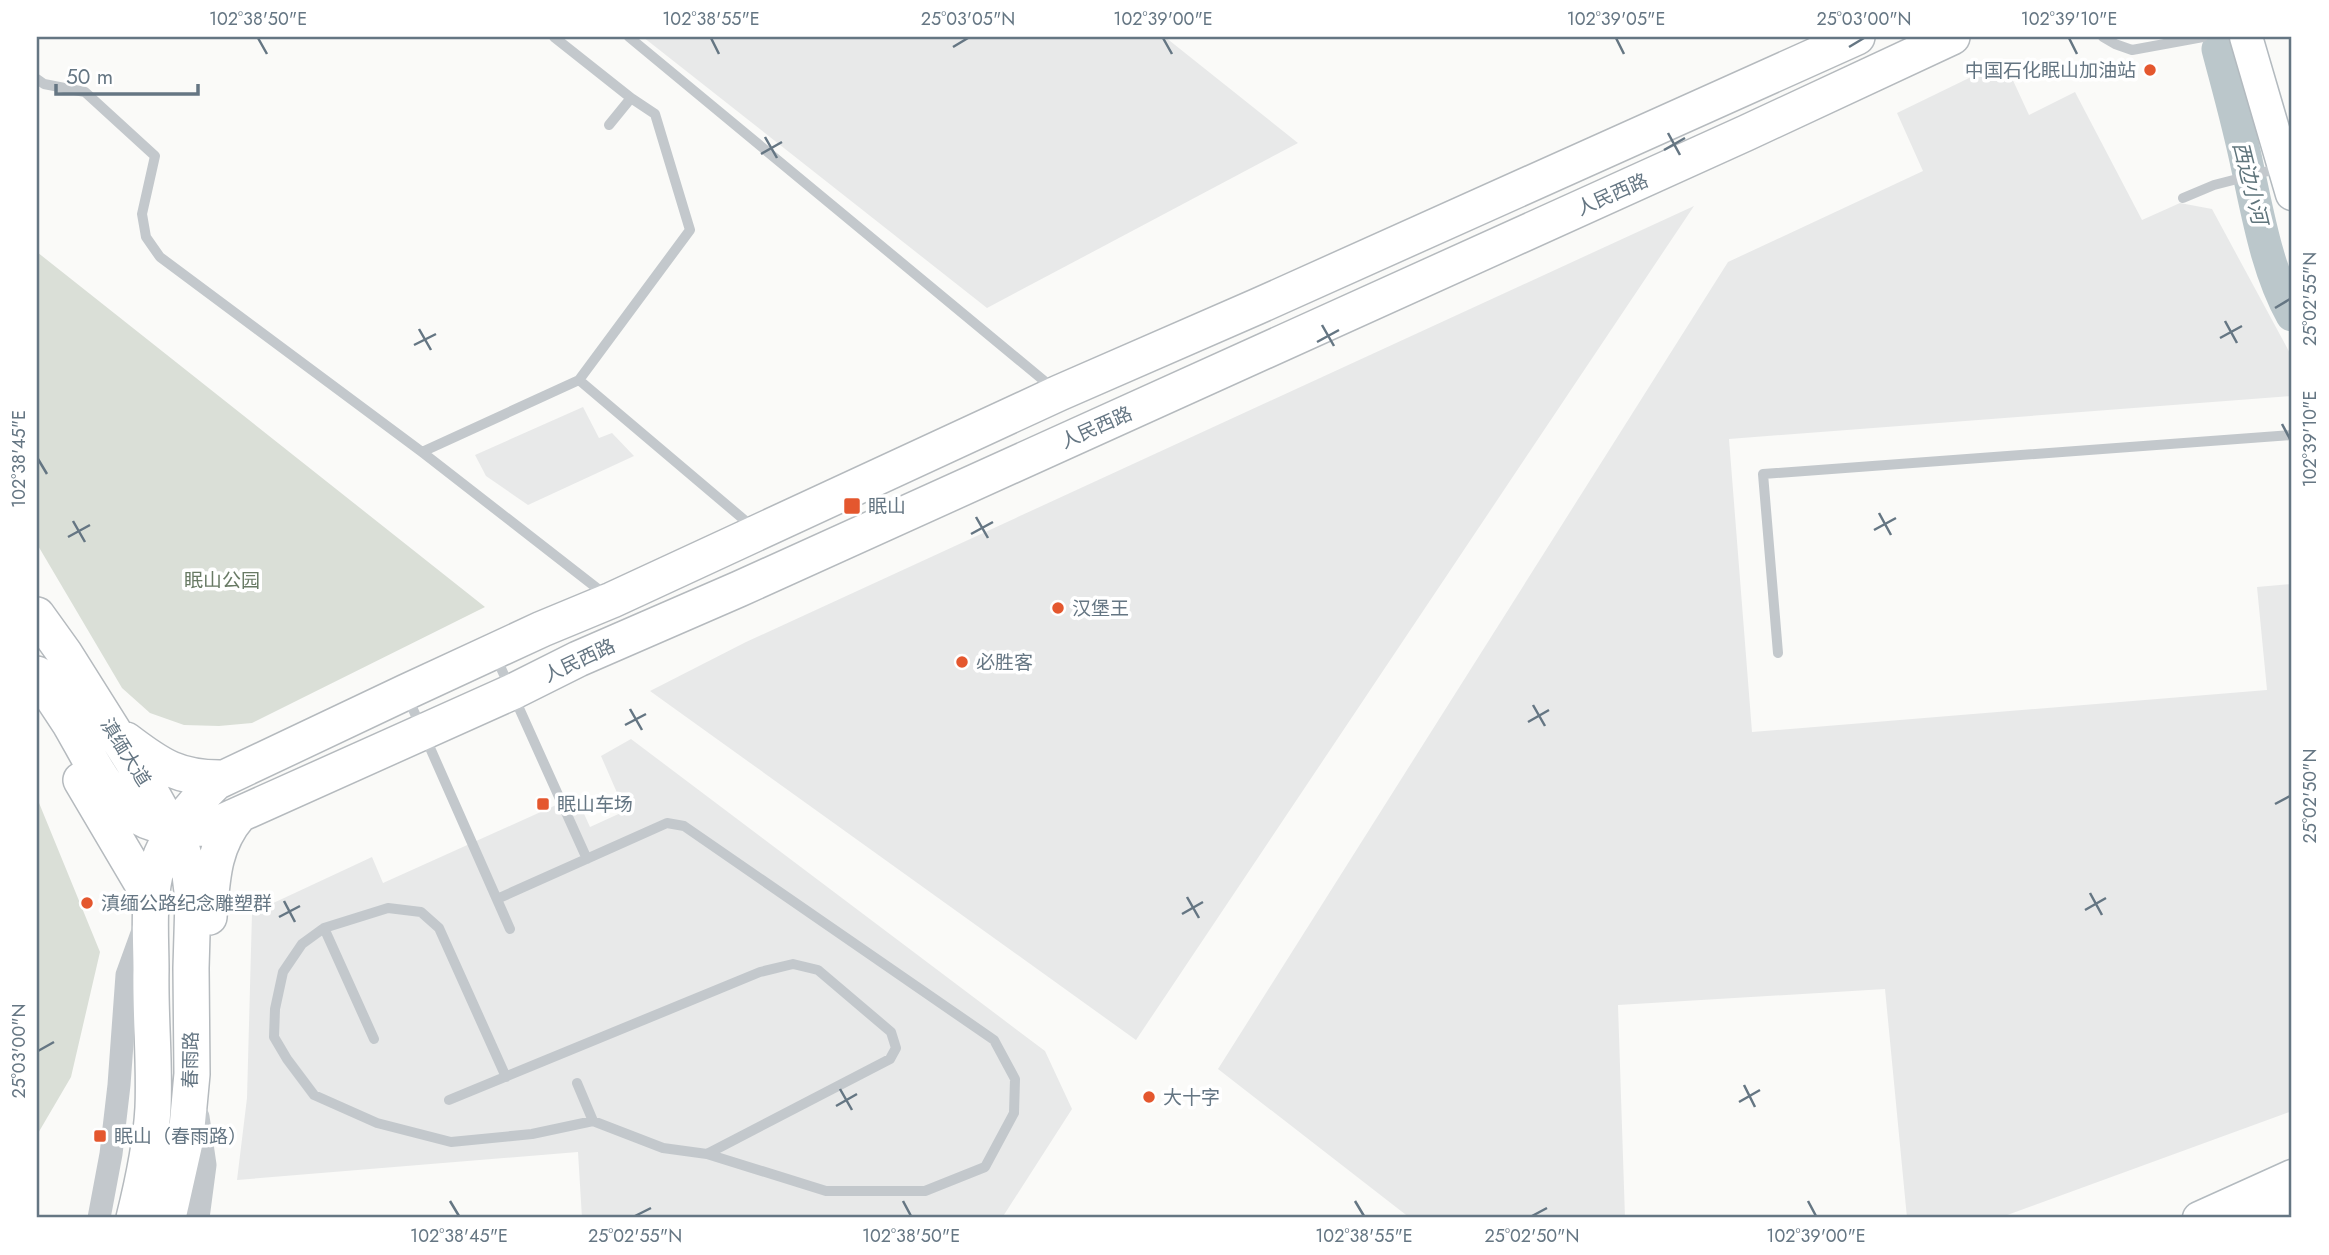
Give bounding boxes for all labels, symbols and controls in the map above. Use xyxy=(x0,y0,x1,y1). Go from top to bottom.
text: 102°38'50"E xyxy=(209,6,307,32)
text: 102°38'55"E xyxy=(662,6,760,32)
text: 25°03'05"N xyxy=(921,6,1015,32)
text: 102°39'00"E xyxy=(1113,6,1213,32)
text: 102°39'05"E xyxy=(1567,6,1665,32)
text: 25°03'00"N xyxy=(1816,6,1912,32)
text: 102°39'10"E xyxy=(2021,6,2117,32)
scale bar xyxy=(56,52,198,96)
place label: 中国石化眠山加油站 xyxy=(1965,57,2136,84)
text: 50 m xyxy=(66,62,113,92)
marker: 中国石化眠山加油站 xyxy=(2142,62,2158,78)
water label: 西边小河 xyxy=(2225,139,2276,231)
street label: 人民西路 xyxy=(1572,167,1652,222)
text: 25°02'55"N xyxy=(2297,252,2323,346)
text: 102°39'10"E xyxy=(2297,391,2323,487)
street label: 人民西路 xyxy=(1056,400,1136,455)
text: 102°38'45"E xyxy=(6,410,32,508)
place label: 眠山 xyxy=(868,493,906,520)
marker: 眠山 xyxy=(842,496,862,516)
park label: 眠山公园 xyxy=(184,567,260,594)
place label: 汉堡王 xyxy=(1072,595,1129,622)
marker: 汉堡王 xyxy=(1050,600,1066,616)
street label: 人民西路 xyxy=(539,632,619,689)
place label: 必胜客 xyxy=(976,649,1033,676)
marker: 必胜客 xyxy=(954,654,970,670)
street label: 滇缅大道 xyxy=(94,713,157,792)
text: 25°02'50"N xyxy=(2297,749,2323,843)
place label: 眠山车场 xyxy=(557,791,633,818)
marker: 眠山车场 xyxy=(535,796,551,812)
place label: 滇缅公路纪念雕塑群 xyxy=(101,890,272,917)
marker: 滇缅公路纪念雕塑群 xyxy=(79,895,95,911)
text: 25°03'00"N xyxy=(6,1003,32,1099)
street label: 春雨路 xyxy=(177,1031,204,1089)
place label: 大十字 xyxy=(1163,1084,1220,1111)
marker: 大十字 xyxy=(1141,1089,1157,1105)
place label: 眠山（春雨路） xyxy=(114,1123,247,1150)
marker: 眠山（春雨路） xyxy=(92,1128,108,1144)
text: 102°38'45"E xyxy=(410,1223,508,1249)
text: 25°02'55"N xyxy=(588,1223,682,1249)
text: 102°38'50"E xyxy=(862,1223,960,1249)
text: 102°38'55"E xyxy=(1315,1223,1413,1249)
text: 25°02'50"N xyxy=(1485,1223,1579,1249)
text: 102°39'00"E xyxy=(1766,1223,1866,1249)

